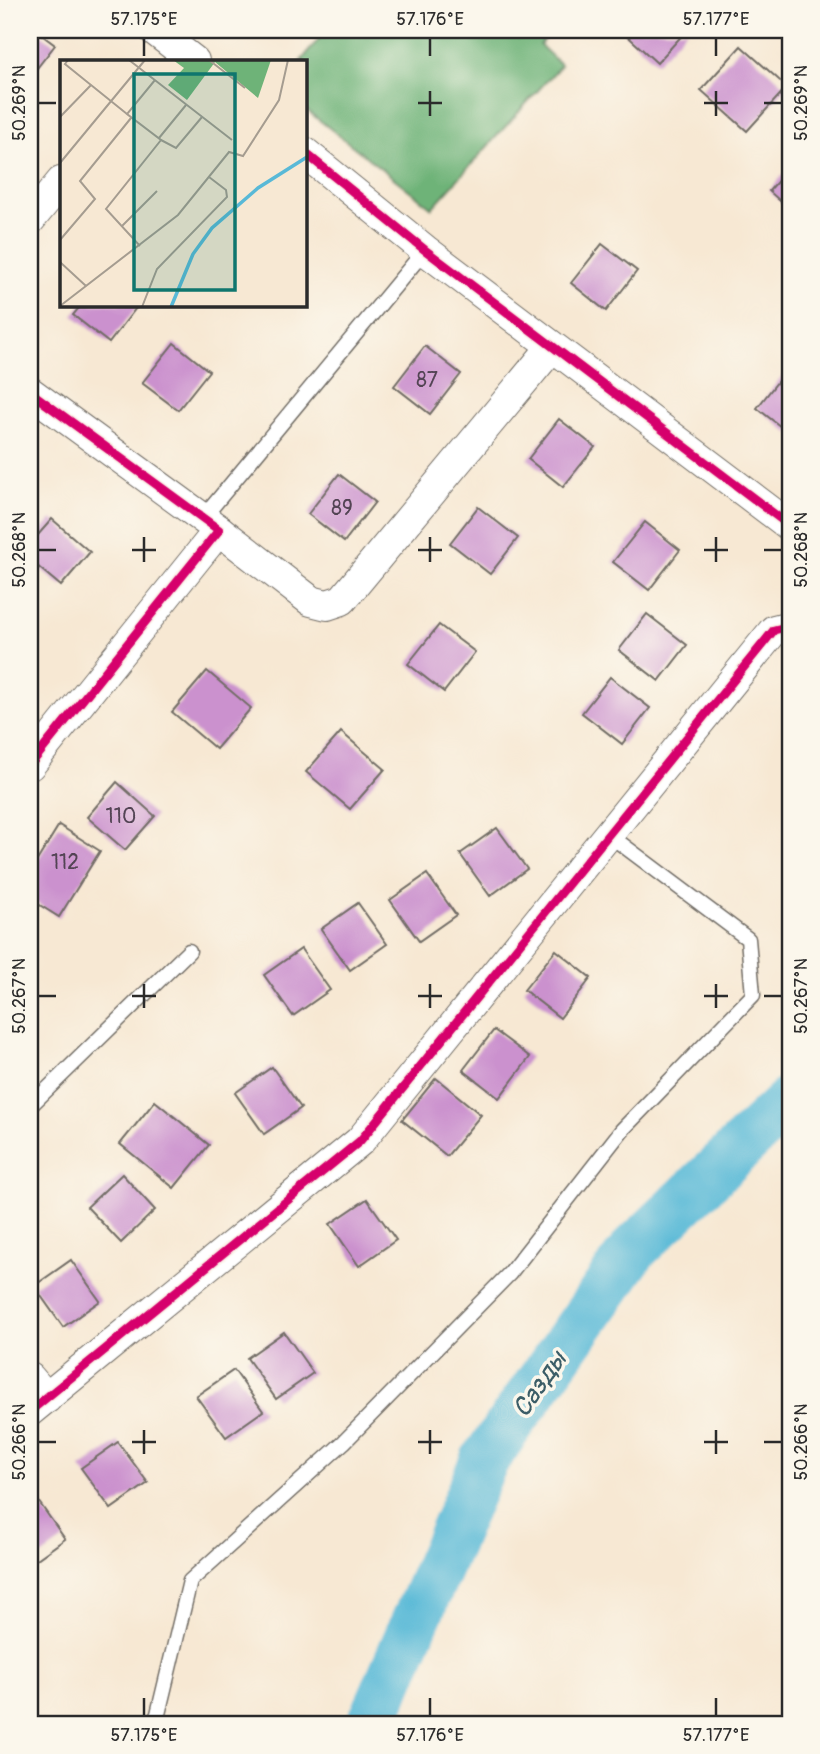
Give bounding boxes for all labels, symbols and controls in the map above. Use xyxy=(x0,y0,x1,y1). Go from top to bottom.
text: 57.175°E xyxy=(111,8,177,31)
text: 57.176°E xyxy=(396,8,464,31)
text: 57.177°E xyxy=(683,8,749,31)
inset map xyxy=(60,60,306,306)
text: 50.269°N xyxy=(8,65,31,141)
text: 50.269°N xyxy=(790,65,813,141)
house number: 87 xyxy=(416,367,438,394)
house number: 89 xyxy=(331,495,353,522)
text: 50.268°N xyxy=(8,512,31,588)
text: 50.268°N xyxy=(790,512,813,588)
house number: 110 xyxy=(106,803,136,830)
house number: 112 xyxy=(51,849,79,876)
text: 50.267°N xyxy=(8,958,31,1034)
text: 50.267°N xyxy=(790,958,813,1034)
water label: Сазды xyxy=(506,1344,575,1424)
text: 50.266°N xyxy=(8,1403,31,1481)
text: 50.266°N xyxy=(790,1403,813,1481)
text: 57.175°E xyxy=(111,1724,177,1747)
text: 57.176°E xyxy=(396,1724,464,1747)
text: 57.177°E xyxy=(683,1724,749,1747)

